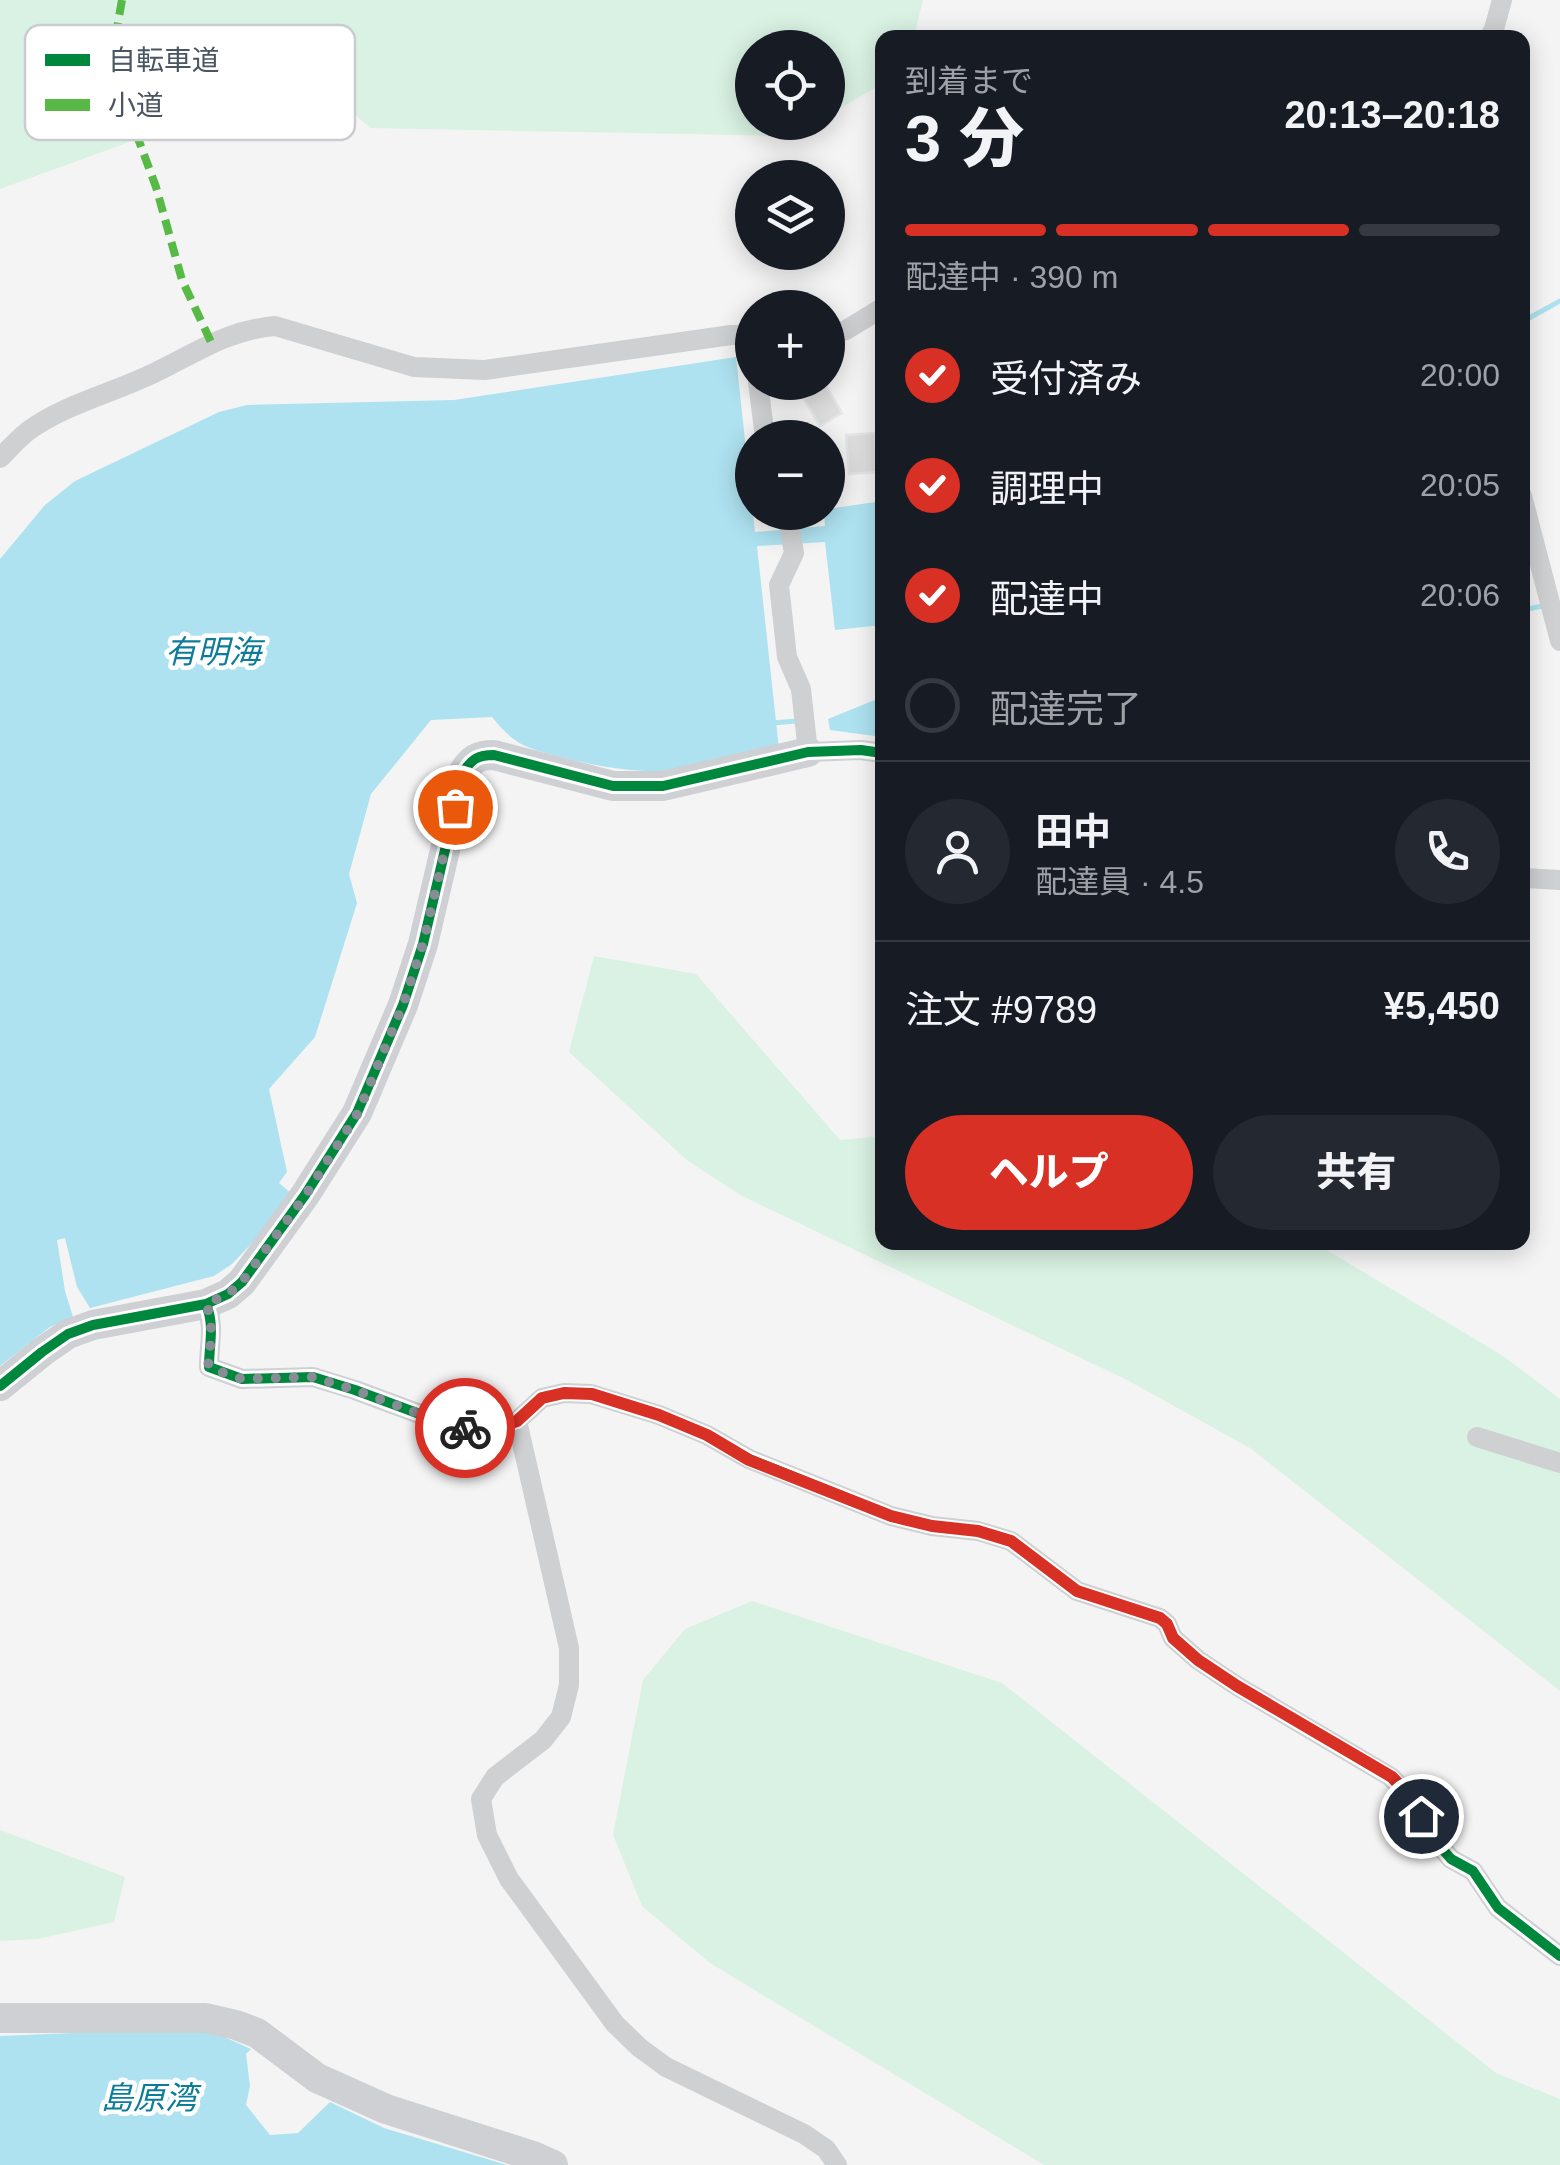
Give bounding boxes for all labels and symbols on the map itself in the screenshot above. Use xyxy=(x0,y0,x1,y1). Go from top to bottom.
legend xyxy=(25,25,355,140)
text: 自転車道 xyxy=(108,45,220,76)
text: 小道 xyxy=(108,90,164,121)
water label: 有明海 xyxy=(165,634,266,670)
pin xyxy=(413,765,498,850)
courier xyxy=(415,1378,515,1478)
pin xyxy=(1379,1774,1464,1859)
water label: 島原湾 xyxy=(101,2080,202,2116)

